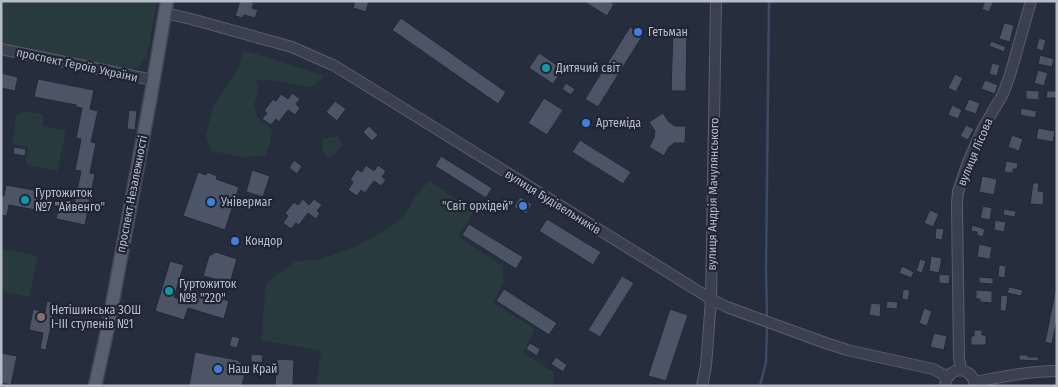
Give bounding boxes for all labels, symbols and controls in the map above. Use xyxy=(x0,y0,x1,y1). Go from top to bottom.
place label: Гетьман xyxy=(648,25,688,39)
marker: Гетьман xyxy=(632,26,644,38)
street label: проспект Героїв України xyxy=(15,45,139,85)
place label: Дитячий світ xyxy=(555,61,621,75)
marker: Дитячий світ xyxy=(540,62,552,74)
place label: Артеміда xyxy=(596,116,641,130)
street label: вулиця Лісова xyxy=(955,116,996,188)
marker: Артеміда xyxy=(580,117,592,129)
street label: вулиця Андрія Мачулянського xyxy=(705,117,721,271)
street label: проспект Незалежності xyxy=(114,134,150,254)
street label: вулиця Будівельників xyxy=(502,167,604,237)
place label: Гуртожиток №7 "Айвенго" xyxy=(35,186,105,214)
marker: Гуртожиток №7 "Айвенго" xyxy=(19,194,31,206)
place label: Універмаг xyxy=(220,195,272,209)
marker: Універмаг xyxy=(205,196,217,208)
place label: "Світ орхідей" xyxy=(442,199,513,213)
marker: "Світ орхідей" xyxy=(517,200,529,212)
place label: Кондор xyxy=(245,234,283,248)
marker: Кондор xyxy=(229,235,241,247)
place label: Гуртожиток №8 "220" xyxy=(179,277,237,305)
marker: Гуртожиток №8 "220" xyxy=(163,285,175,297)
place label: Нетішинська ЗОШ І-ІІІ ступенів №1 xyxy=(51,303,141,331)
marker: Нетішинська ЗОШ І-ІІІ ступенів №1 xyxy=(35,311,47,323)
place label: Наш Край xyxy=(228,362,278,376)
marker: Наш Край xyxy=(212,363,224,375)

